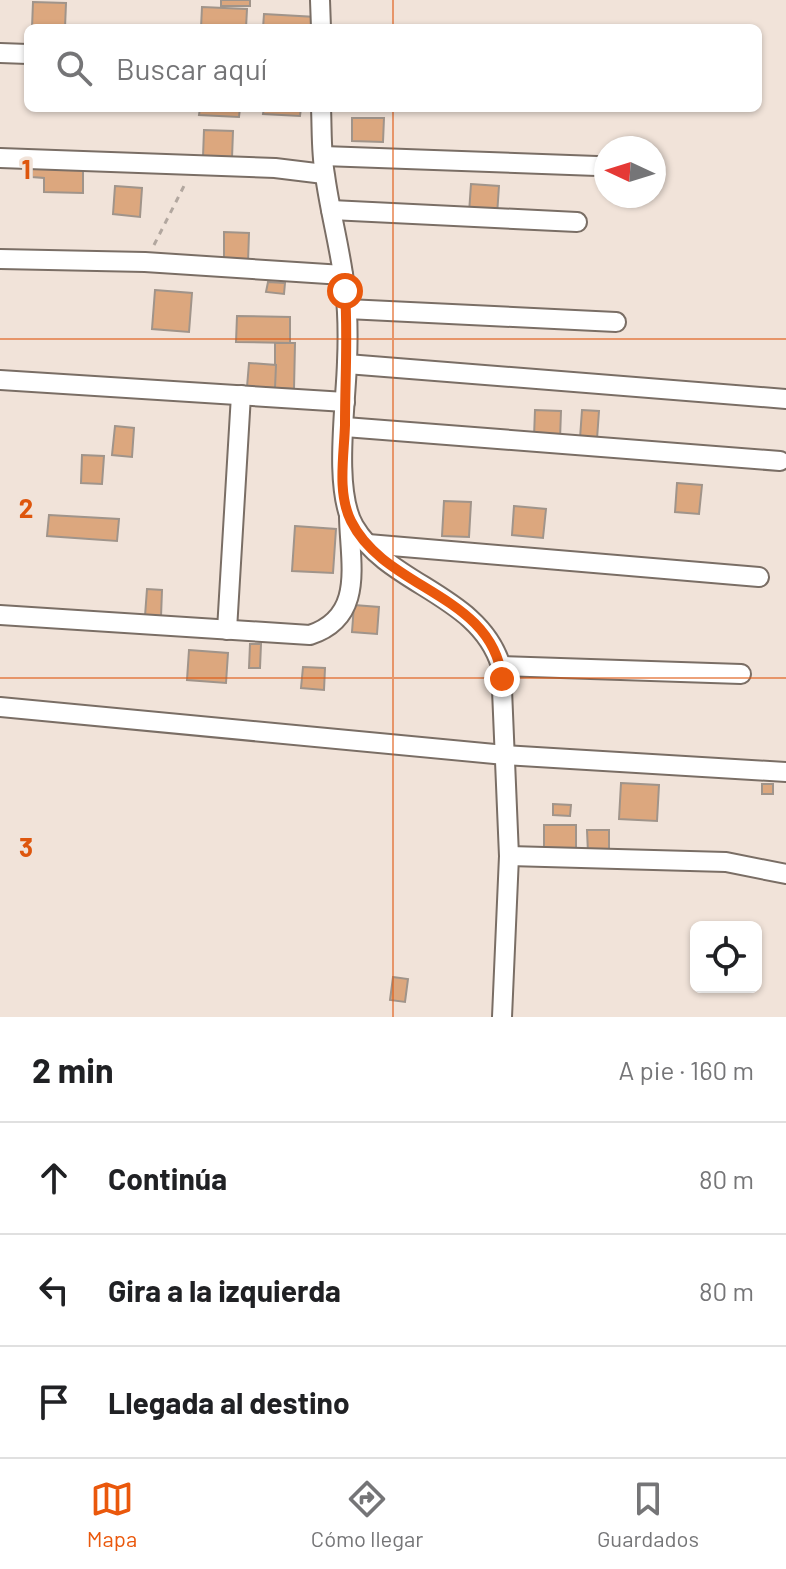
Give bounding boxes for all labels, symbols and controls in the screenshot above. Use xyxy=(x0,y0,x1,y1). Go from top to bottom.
search box xyxy=(24,24,762,112)
icon: search xyxy=(52,46,96,90)
text: Buscar aquí xyxy=(116,50,267,86)
north arrow xyxy=(594,136,666,208)
text: 1 xyxy=(21,153,31,184)
route start xyxy=(327,273,363,309)
text: 2 xyxy=(19,492,33,523)
route end xyxy=(484,661,520,697)
text: 3 xyxy=(19,831,33,862)
map controls xyxy=(690,921,762,993)
button: locate xyxy=(690,921,762,993)
text: 2 min xyxy=(32,1049,114,1090)
text: A pie · 160 m xyxy=(618,1054,754,1085)
icon: ahead xyxy=(32,1156,76,1200)
text: Continúa xyxy=(108,1160,227,1196)
text: 80 m xyxy=(699,1163,754,1194)
icon: left xyxy=(32,1268,76,1312)
text: Gira a la izquierda xyxy=(108,1272,341,1308)
text: 80 m xyxy=(699,1275,754,1306)
icon: arrive xyxy=(32,1380,76,1424)
text: Llegada al destino xyxy=(108,1384,350,1420)
tab: Mapa xyxy=(87,1477,137,1551)
tab: Cómo llegar xyxy=(311,1477,423,1551)
tab: Guardados xyxy=(597,1477,699,1551)

